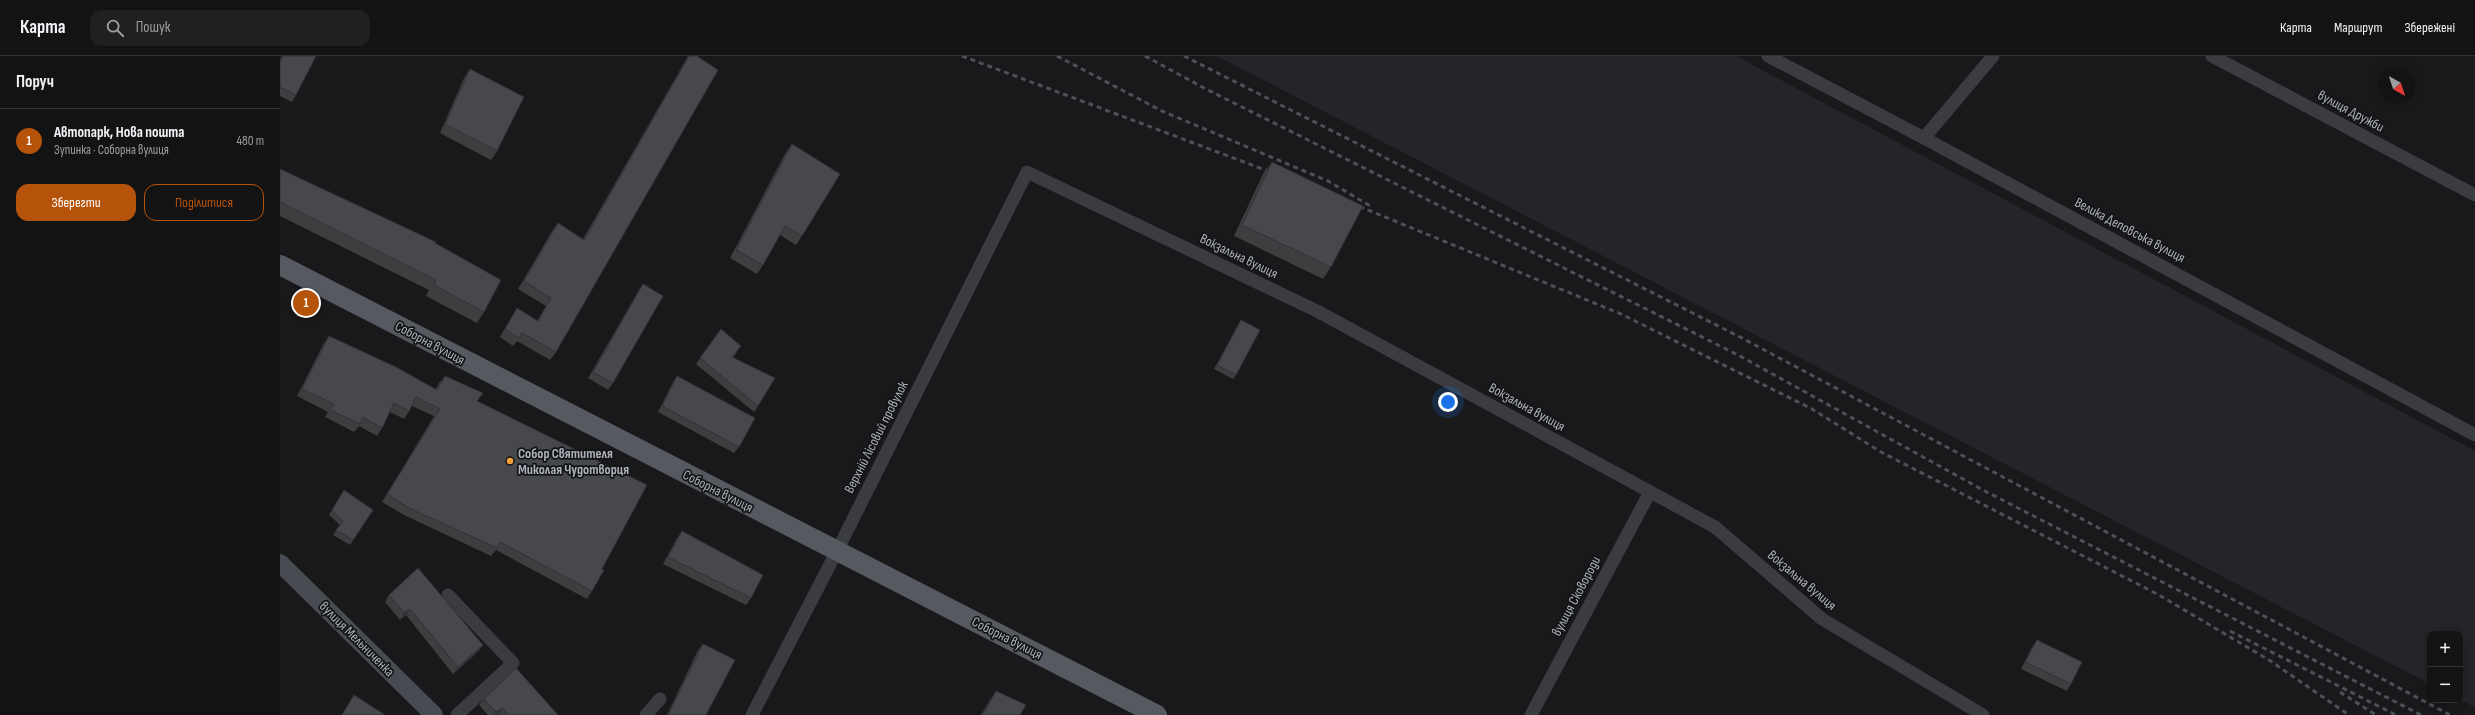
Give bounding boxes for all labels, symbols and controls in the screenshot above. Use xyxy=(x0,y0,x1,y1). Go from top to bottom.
search box xyxy=(90,10,370,46)
text: Карта xyxy=(20,16,66,39)
icon: search xyxy=(104,17,126,39)
text: Пошук xyxy=(136,18,170,37)
text: Карта xyxy=(2280,19,2312,36)
text: Маршрут xyxy=(2334,19,2382,36)
text: Збережені xyxy=(2404,19,2455,36)
north arrow xyxy=(2379,68,2415,104)
text: Поруч xyxy=(16,72,54,92)
street label: вулиця Дружби xyxy=(2315,86,2387,136)
text: Автопарк, Нова пошта xyxy=(54,123,184,142)
text: 1 xyxy=(26,133,32,149)
text: 480 m xyxy=(237,133,264,149)
text: Зупинка · Соборна вулиця xyxy=(54,142,169,158)
button: Зберегти xyxy=(16,184,136,221)
button: Поділитися xyxy=(144,184,264,221)
street label: Велика Деповська вулиця xyxy=(2072,194,2188,266)
street label: Вокзальна вулиця xyxy=(1197,230,1281,282)
pin: 1 xyxy=(293,288,319,318)
street label: Соборна вулиця xyxy=(392,318,468,368)
street label: Верхній Лісовий провулок xyxy=(840,377,912,496)
street label: Вокзальна вулиця xyxy=(1486,379,1568,435)
your location xyxy=(1438,392,1458,412)
place label: Собор Святителя Миколая Чудотворця xyxy=(518,445,629,478)
marker: Собор Святителя Миколая Чудотворця xyxy=(505,456,515,466)
street label: Соборна вулиця xyxy=(680,466,756,516)
street label: Вокзальна вулиця xyxy=(1764,546,1840,614)
street label: вулиця Сковороди xyxy=(1548,553,1604,639)
street label: вулиця Мельниченка xyxy=(316,598,398,680)
street label: Соборна вулиця xyxy=(969,613,1045,663)
map controls xyxy=(2427,631,2463,703)
button: + xyxy=(2427,631,2463,667)
button: − xyxy=(2427,667,2463,703)

